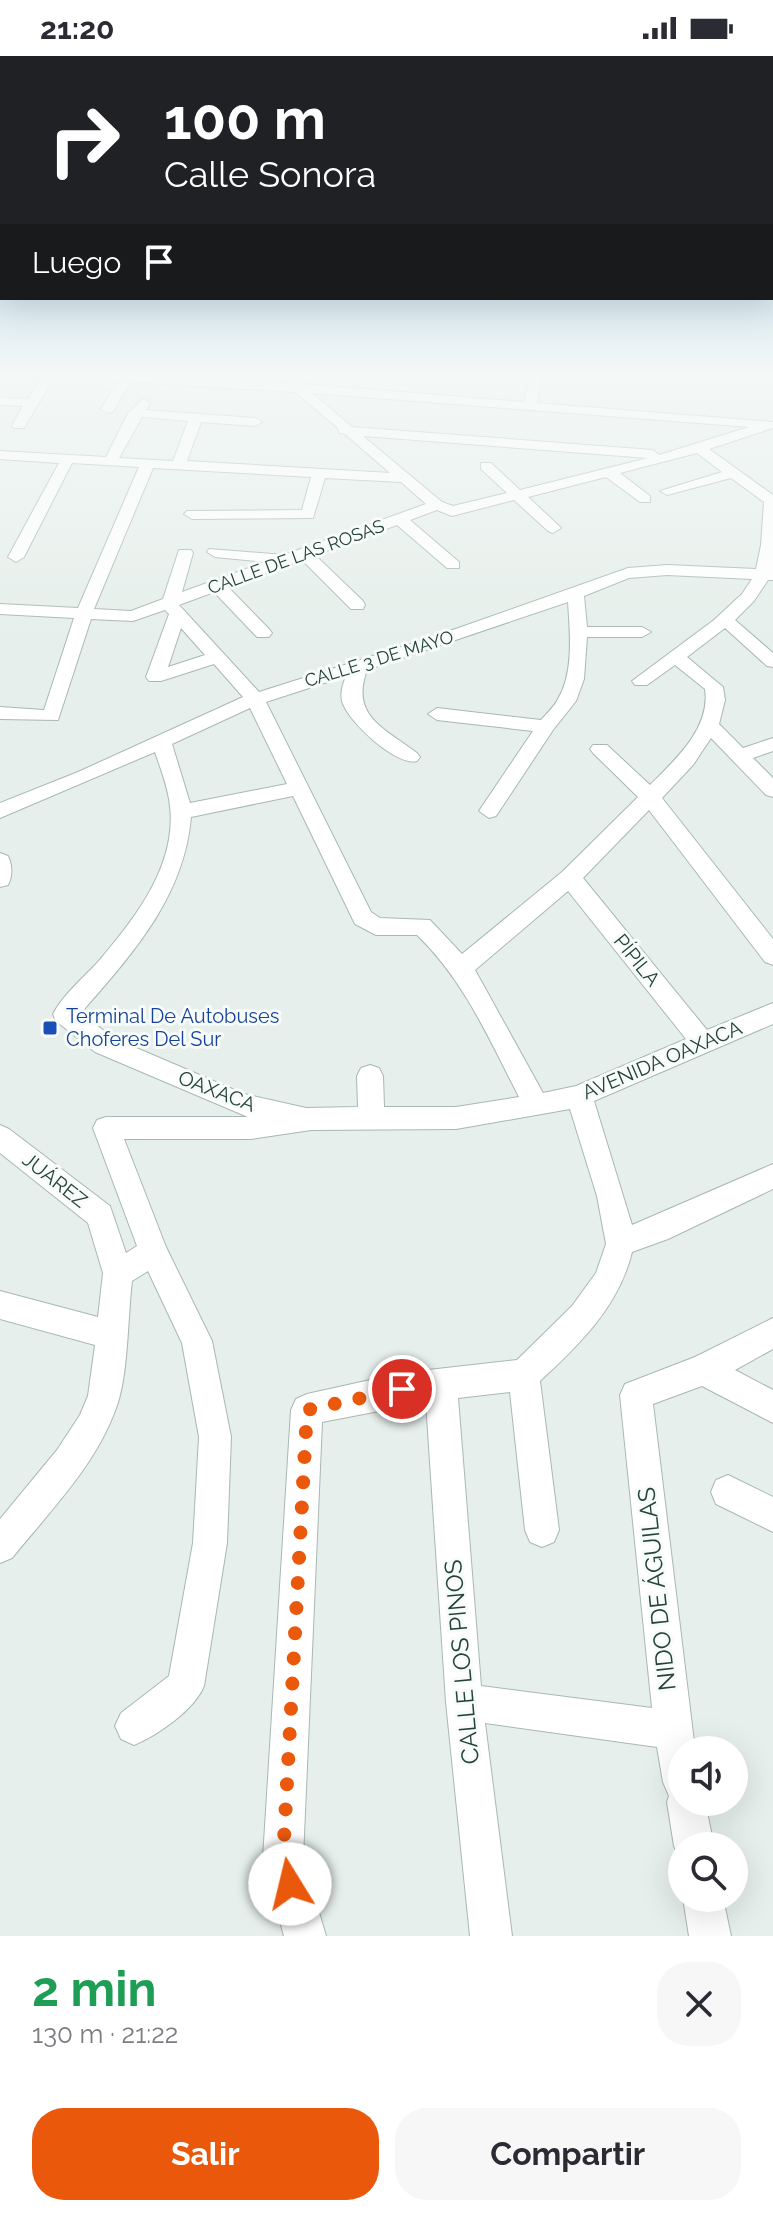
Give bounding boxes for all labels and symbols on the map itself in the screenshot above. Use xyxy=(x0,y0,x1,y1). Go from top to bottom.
street label: CALLE DE LAS ROSAS xyxy=(205,515,387,598)
street label: CALLE 3 DE MAYO xyxy=(302,626,456,691)
street label: PÍPILA xyxy=(609,929,665,991)
place label: Terminal De Autobuses Choferes Del Sur xyxy=(66,1004,279,1051)
street label: AVENIDA OAXACA xyxy=(579,1015,746,1104)
marker: Terminal De Autobuses Choferes Del Sur xyxy=(41,1019,59,1037)
street label: OAXACA xyxy=(175,1065,259,1117)
street label: JUÁREZ xyxy=(18,1147,92,1213)
pin xyxy=(368,1355,436,1423)
street label: NIDO DE ÁGUILAS xyxy=(631,1486,682,1692)
street label: CALLE LOS PINOS xyxy=(438,1559,485,1766)
position arrow xyxy=(248,1842,332,1926)

